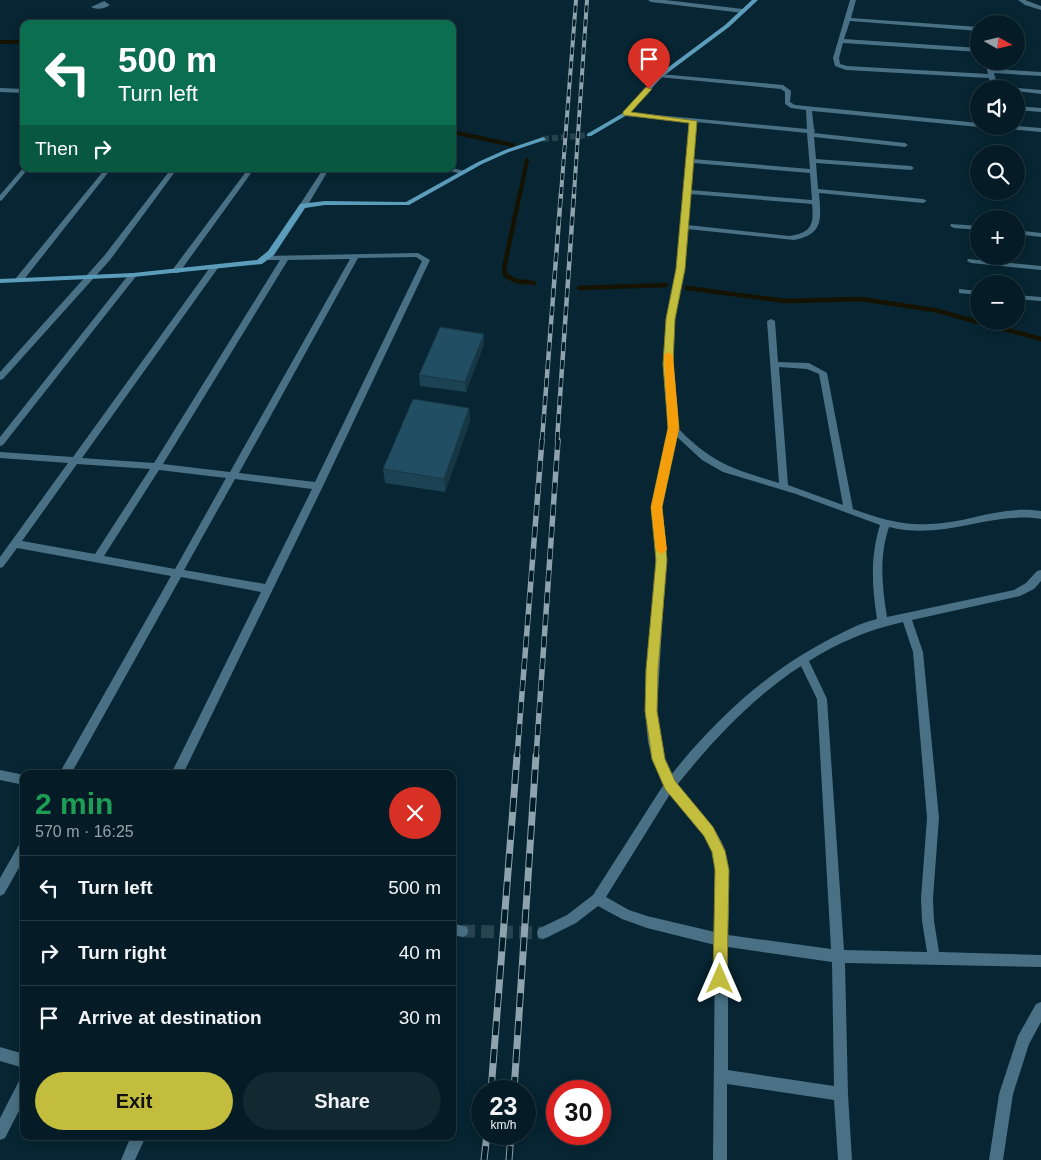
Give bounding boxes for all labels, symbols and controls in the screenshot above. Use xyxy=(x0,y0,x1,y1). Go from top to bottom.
north arrow xyxy=(970,15,1025,70)
map controls xyxy=(970,15,1025,330)
pin xyxy=(628,38,670,89)
icon: left xyxy=(35,40,100,105)
text: 500 m xyxy=(118,40,217,79)
icon: arrive xyxy=(635,45,663,73)
button: sound xyxy=(970,80,1025,135)
text: Turn left xyxy=(118,81,198,106)
icon: right xyxy=(88,135,116,163)
text: Then xyxy=(35,138,78,159)
button: search xyxy=(970,145,1025,200)
button: + xyxy=(970,210,1025,265)
button: − xyxy=(970,275,1025,330)
text: 2 min xyxy=(35,787,113,820)
button: close xyxy=(389,787,441,839)
text: 570 m · 16:25 xyxy=(35,823,134,840)
icon: left xyxy=(35,874,63,902)
text: Turn left xyxy=(78,877,153,898)
text: 500 m xyxy=(388,877,441,898)
icon: right xyxy=(35,939,63,967)
text: Turn right xyxy=(78,942,166,963)
text: 40 m xyxy=(399,942,441,963)
position arrow xyxy=(693,952,745,1004)
icon: arrive xyxy=(35,1004,63,1032)
text: Arrive at destination xyxy=(78,1007,262,1028)
text: 30 m xyxy=(399,1007,441,1028)
button: Exit xyxy=(35,1072,233,1130)
button: Share xyxy=(243,1072,441,1130)
speed limit sign: 30 xyxy=(546,1080,611,1145)
text: 23 xyxy=(490,1092,517,1120)
text: km/h xyxy=(490,1118,517,1132)

